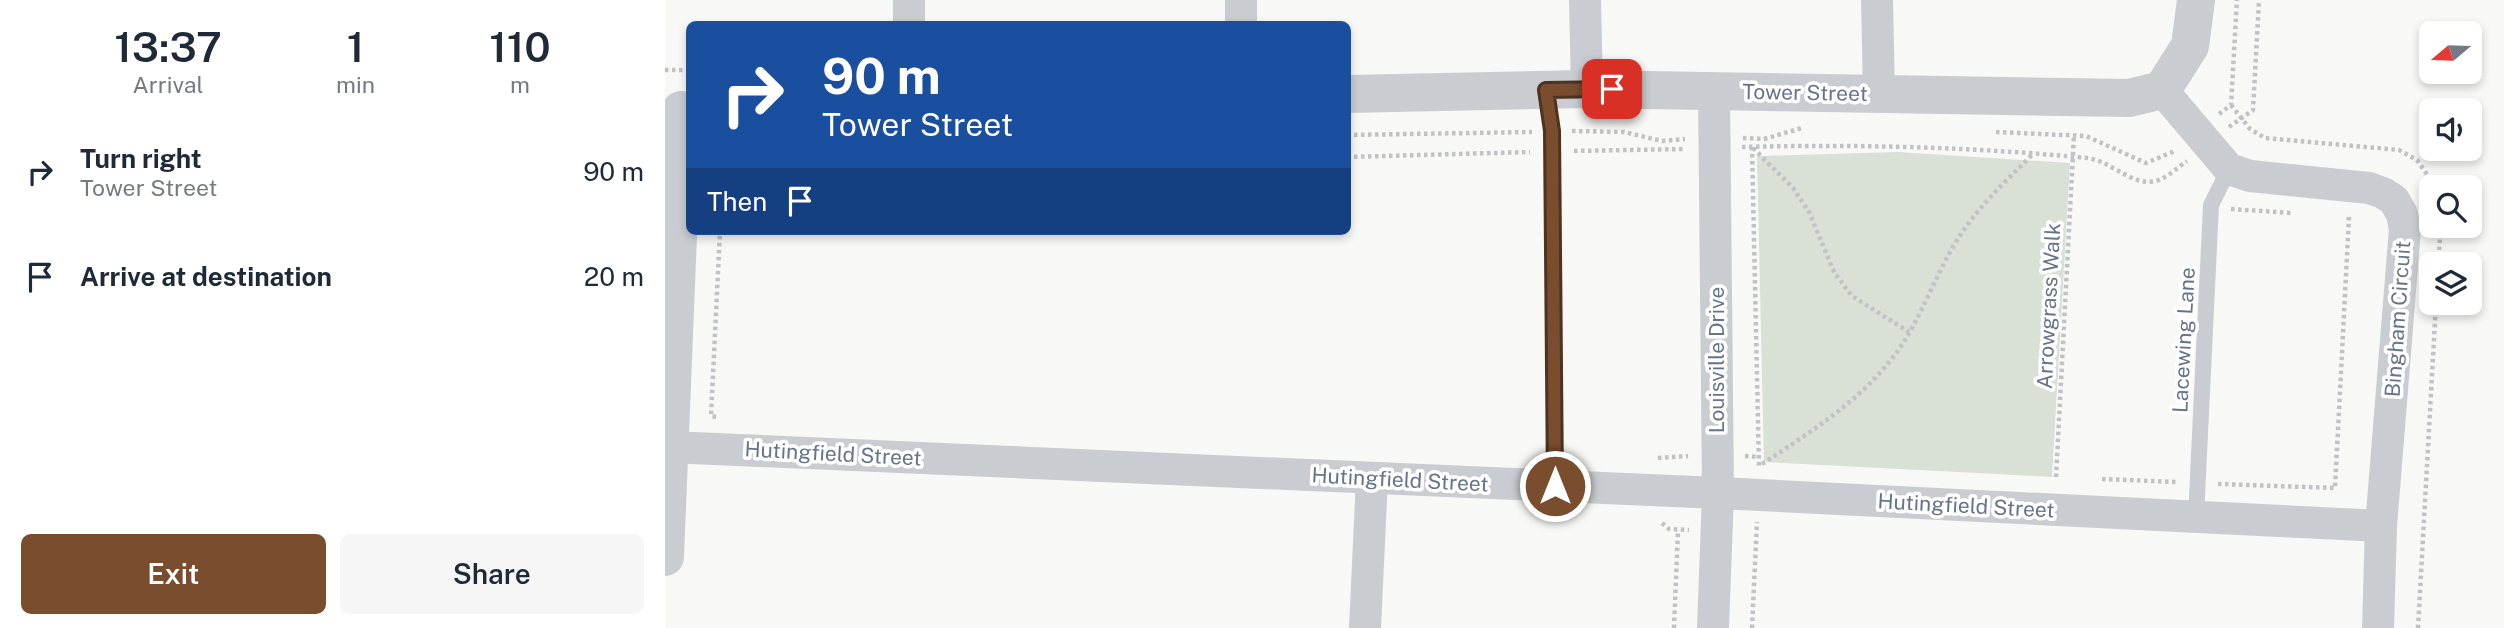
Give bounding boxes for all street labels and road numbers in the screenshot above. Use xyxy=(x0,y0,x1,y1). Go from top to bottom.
street label: Tower Street xyxy=(1742,79,1868,106)
street label: Arrowgrass Walk xyxy=(2032,222,2065,389)
street label: Bingham Circuit xyxy=(2380,240,2415,398)
street label: Lacewing Lane xyxy=(2167,266,2200,413)
street label: Louisville Drive xyxy=(1704,287,1729,433)
street label: Hutingfield Street xyxy=(744,436,922,471)
street label: Hutingfield Street xyxy=(1311,462,1489,497)
street label: Hutingfield Street xyxy=(1877,488,2055,523)

